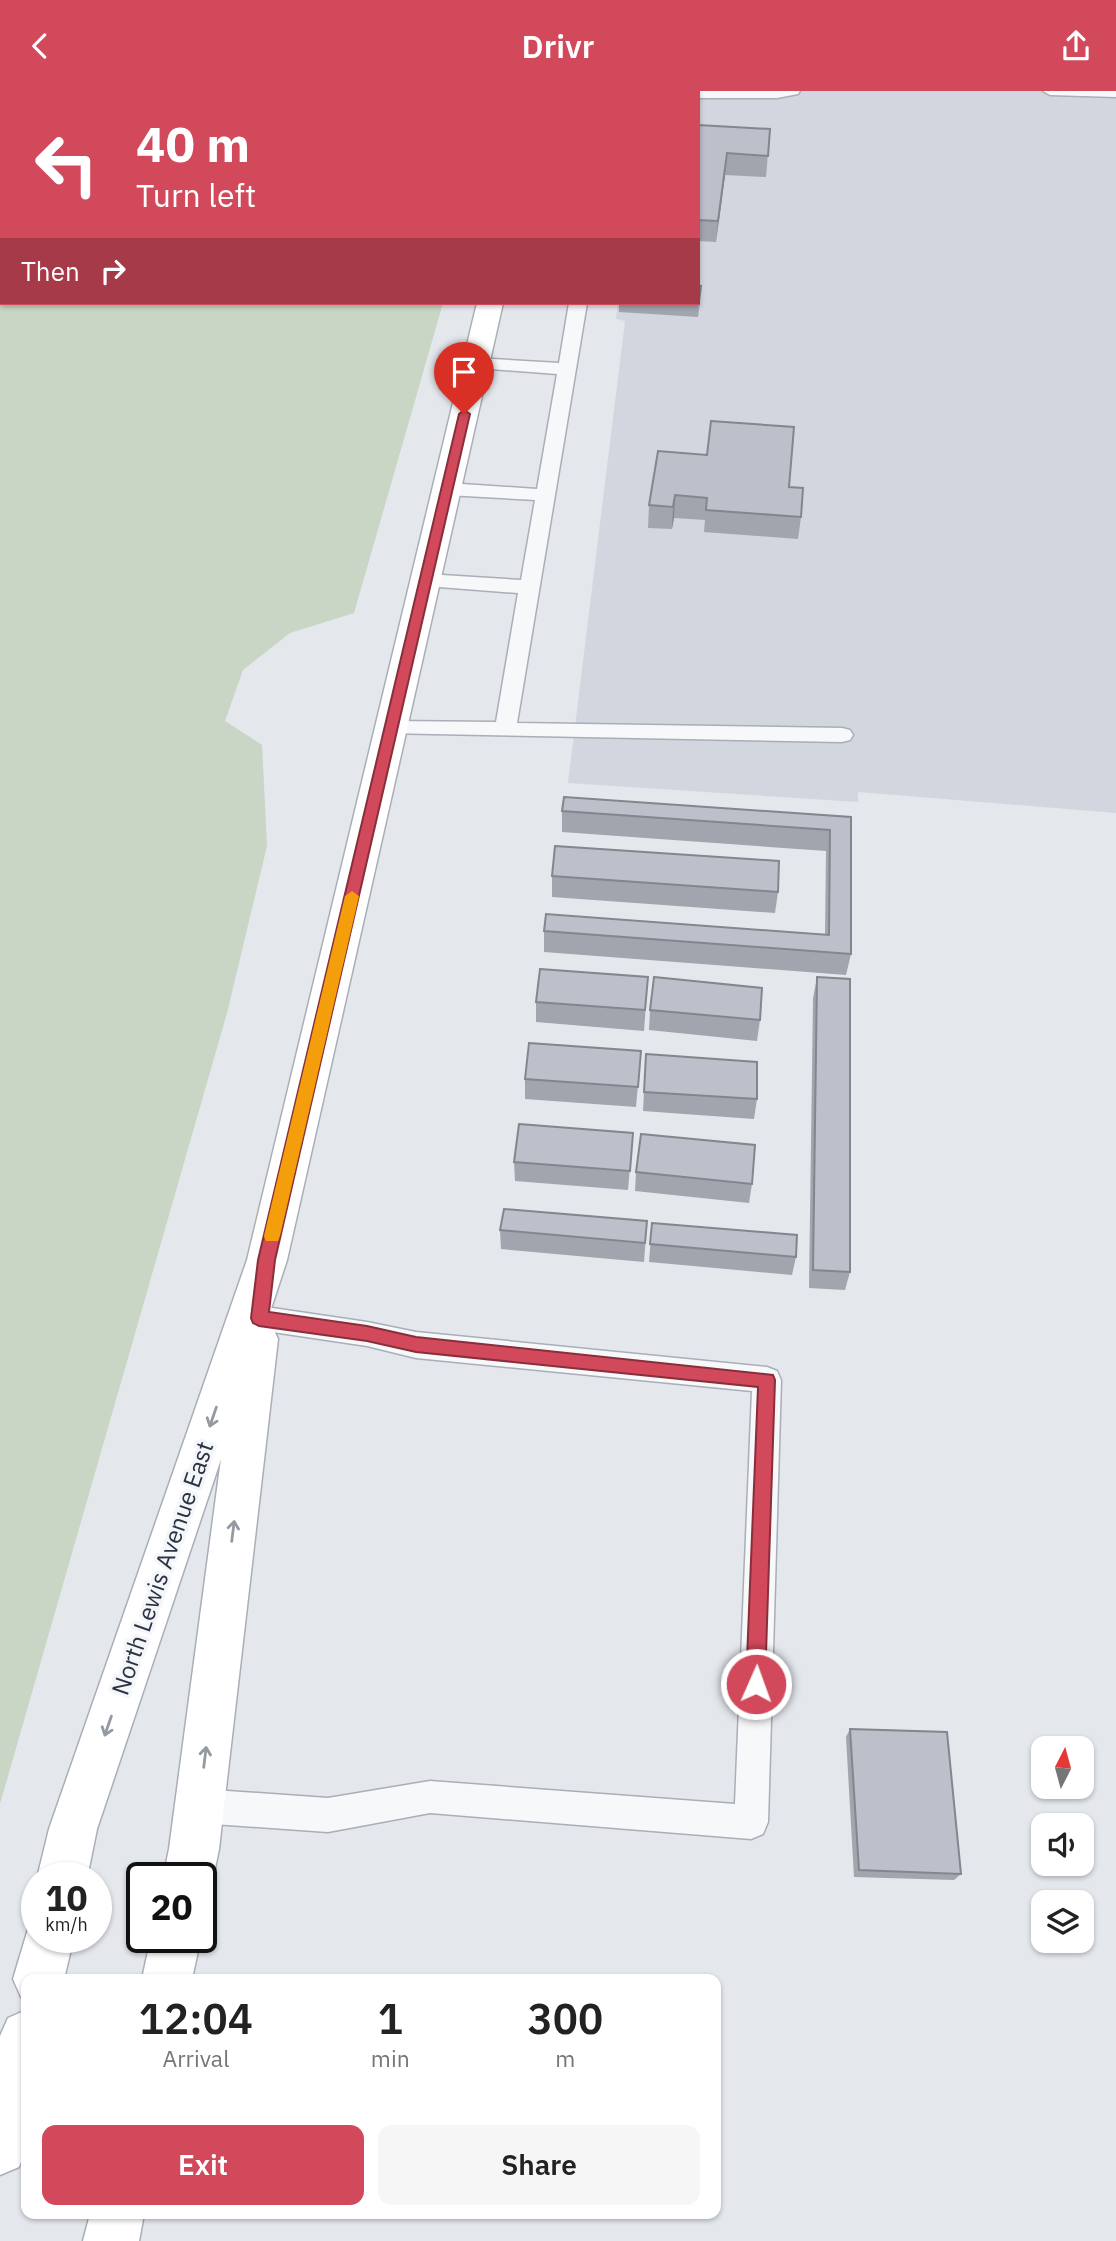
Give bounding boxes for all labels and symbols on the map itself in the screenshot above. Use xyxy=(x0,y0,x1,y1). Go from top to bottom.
pin xyxy=(434,342,494,414)
one-way arrow xyxy=(206,1406,218,1428)
street label: North Lewis Avenue East xyxy=(104,1437,220,1699)
one-way arrow xyxy=(227,1521,240,1543)
position arrow xyxy=(719,1647,793,1721)
one-way arrow xyxy=(101,1714,113,1736)
north arrow xyxy=(1031,1736,1094,1799)
one-way arrow xyxy=(199,1746,212,1769)
speed limit sign: 20 xyxy=(126,1862,217,1953)

